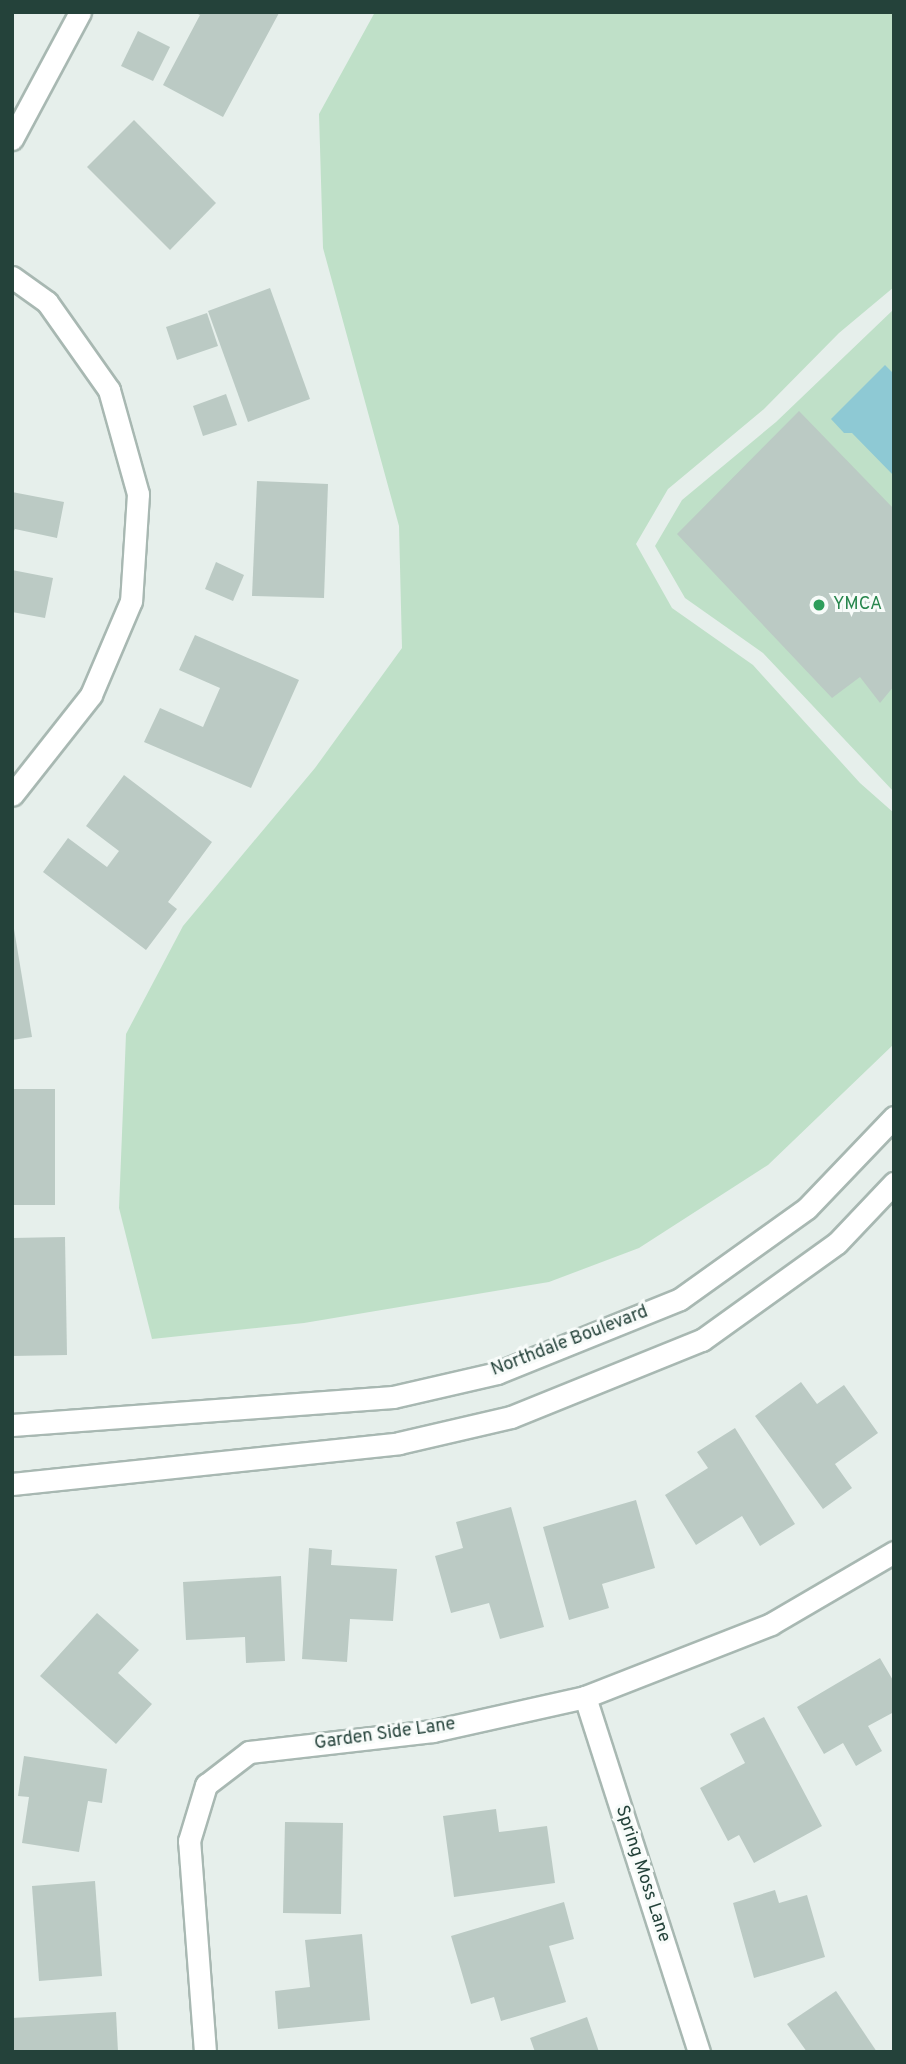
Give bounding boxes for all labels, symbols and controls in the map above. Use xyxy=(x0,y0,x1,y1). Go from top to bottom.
place label: YMCA xyxy=(833,594,882,616)
marker: YMCA xyxy=(811,597,827,613)
street label: Northdale Boulevard xyxy=(488,1302,652,1382)
street label: Garden Side Lane xyxy=(313,1714,457,1756)
street label: Spring Moss Lane xyxy=(610,1803,674,1945)

